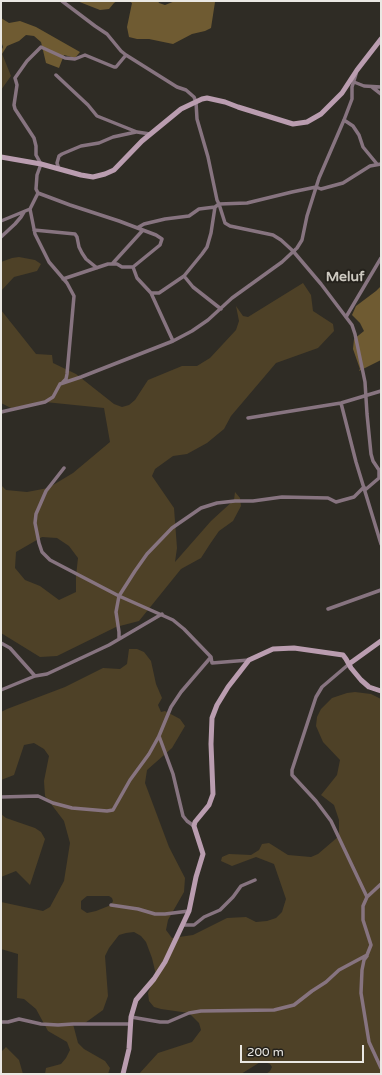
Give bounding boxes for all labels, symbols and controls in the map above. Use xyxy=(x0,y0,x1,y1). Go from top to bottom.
district label: Meluf xyxy=(326,269,364,285)
scale bar xyxy=(242,1037,366,1063)
text: 200 m xyxy=(247,1045,284,1059)

